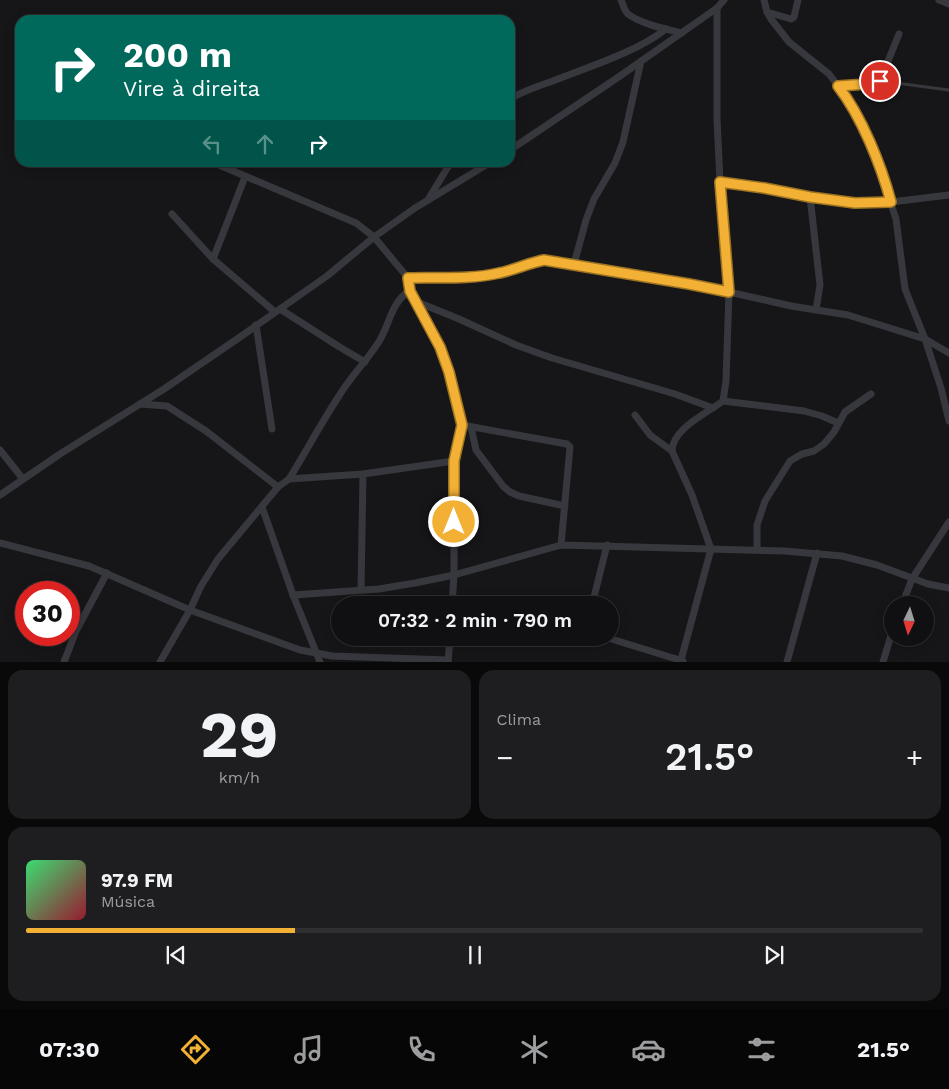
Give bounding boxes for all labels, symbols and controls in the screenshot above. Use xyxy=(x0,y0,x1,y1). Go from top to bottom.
text: 200 m xyxy=(123,34,232,76)
icon: right xyxy=(40,35,105,100)
pin xyxy=(859,60,901,102)
icon: arrive xyxy=(866,67,894,95)
text: Vire à direita xyxy=(123,76,260,101)
icon: left xyxy=(198,130,226,158)
icon: ahead xyxy=(251,130,279,158)
icon: right xyxy=(304,130,332,158)
position arrow xyxy=(427,495,479,547)
speed limit sign: 30 xyxy=(15,581,80,646)
north arrow xyxy=(884,596,934,646)
map controls xyxy=(884,596,934,646)
text: 07:32 · 2 min · 790 m xyxy=(378,609,572,632)
text: 29 xyxy=(200,697,279,773)
text: Clima xyxy=(497,710,541,729)
text: 21.5° xyxy=(665,735,754,779)
text: − xyxy=(497,741,513,774)
text: + xyxy=(906,741,923,774)
text: km/h xyxy=(219,768,260,787)
text: 97.9 FM xyxy=(101,869,173,892)
text: Música xyxy=(101,892,155,911)
icon: previous xyxy=(162,941,190,969)
icon: pause xyxy=(461,941,489,969)
icon: next xyxy=(760,941,788,969)
icon: directions xyxy=(178,1032,213,1067)
icon: music xyxy=(291,1032,326,1067)
icon: phone xyxy=(404,1032,439,1067)
icon: climate xyxy=(517,1032,552,1067)
icon: car xyxy=(631,1032,666,1067)
icon: filters xyxy=(744,1032,779,1067)
text: 07:30 xyxy=(39,1037,100,1062)
text: 21.5° xyxy=(857,1037,910,1062)

